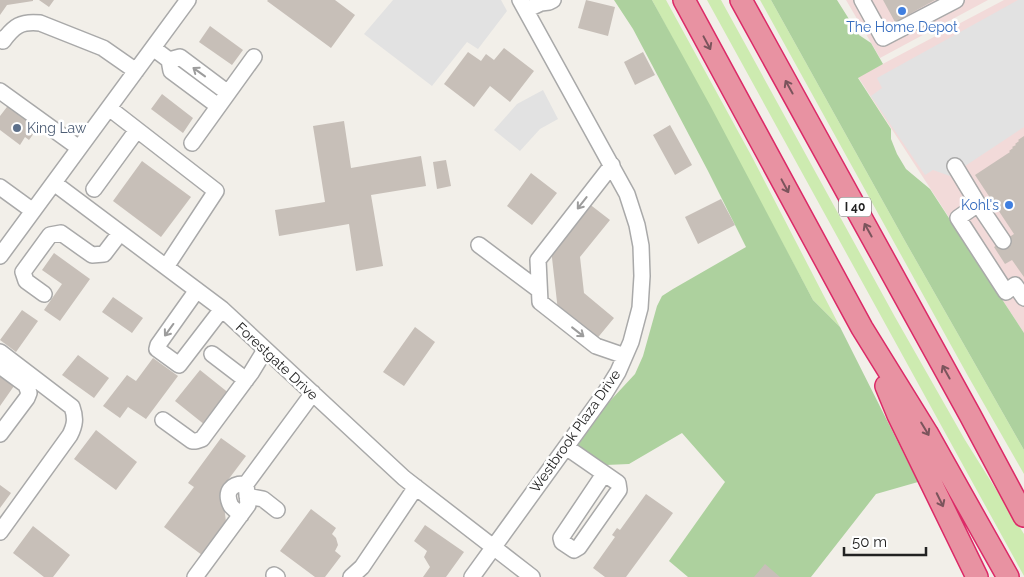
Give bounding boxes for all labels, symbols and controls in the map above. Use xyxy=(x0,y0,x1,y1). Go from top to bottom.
marker: The Home Depot xyxy=(896,5,908,17)
place label: The Home Depot xyxy=(846,19,958,35)
one-way arrow xyxy=(703,35,712,50)
one-way arrow xyxy=(193,66,207,77)
one-way arrow xyxy=(784,80,794,95)
place label: King Law xyxy=(27,120,87,136)
marker: King Law xyxy=(11,122,23,134)
one-way arrow xyxy=(780,178,790,193)
one-way arrow xyxy=(577,197,588,210)
place label: Kohl's xyxy=(961,197,999,213)
road number: I 40 xyxy=(839,198,871,216)
marker: Kohl's xyxy=(1003,199,1015,211)
one-way arrow xyxy=(862,223,872,237)
street label: Forestgate Drive xyxy=(233,319,321,403)
one-way arrow xyxy=(164,323,174,337)
one-way arrow xyxy=(572,326,585,337)
one-way arrow xyxy=(941,365,950,380)
street label: Westbrook Plaza Drive xyxy=(527,367,623,495)
one-way arrow xyxy=(920,422,930,436)
one-way arrow xyxy=(936,492,945,507)
scale bar xyxy=(844,524,926,556)
text: 50 m xyxy=(852,533,887,551)

